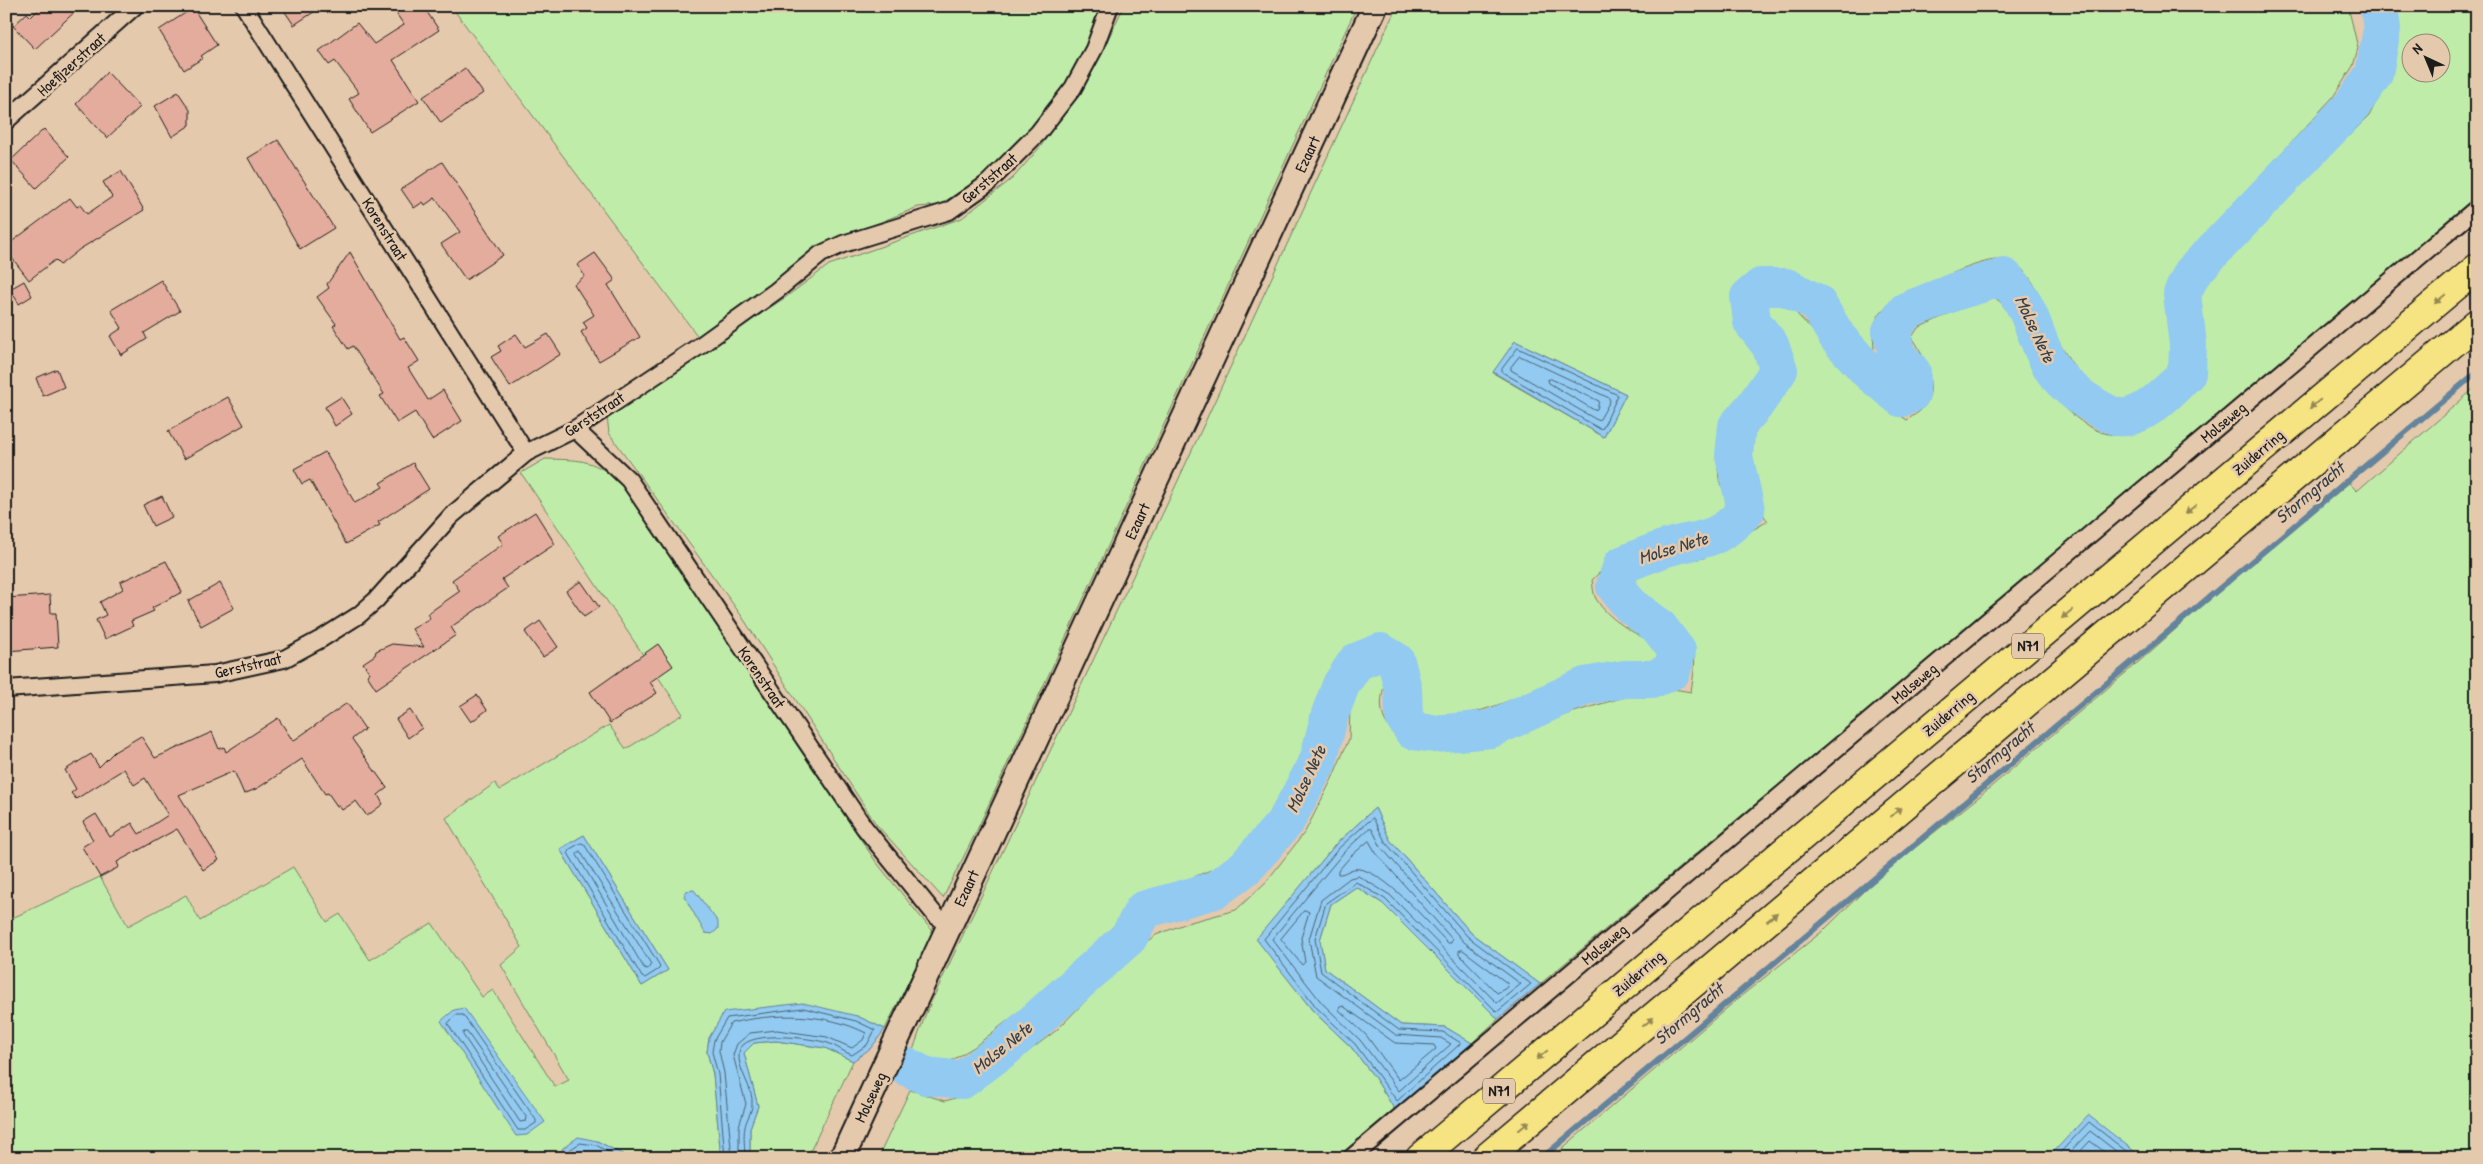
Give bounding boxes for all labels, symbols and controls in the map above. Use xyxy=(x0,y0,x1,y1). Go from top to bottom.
street label: Hoefijzerstraat xyxy=(32,27,111,101)
north arrow xyxy=(2400,32,2450,82)
text: N xyxy=(2407,38,2426,58)
street label: Ezaart xyxy=(1289,132,1325,176)
street label: Gerststraat xyxy=(956,147,1022,209)
street label: Korenstraat xyxy=(357,193,413,265)
water label: Molse Nete xyxy=(2009,291,2062,367)
one-way arrow xyxy=(2434,293,2446,305)
street label: Gerststraat xyxy=(560,386,629,442)
street label: Molseweg xyxy=(2195,396,2251,448)
one-way arrow xyxy=(2310,398,2322,410)
street label: Zuiderring xyxy=(2228,424,2288,480)
water label: Stormgracht xyxy=(2270,454,2352,529)
street label: Ezaart xyxy=(1119,499,1155,543)
one-way arrow xyxy=(2185,503,2198,514)
water label: Molse Nete xyxy=(1635,525,1711,570)
one-way arrow xyxy=(2061,608,2074,619)
road number: N71 xyxy=(2012,634,2044,658)
street label: Korenstraat xyxy=(733,642,791,713)
street label: Gerststraat xyxy=(213,647,284,683)
street label: Molseweg xyxy=(1886,657,1942,709)
street label: Zuiderring xyxy=(1918,685,1978,741)
water label: Stormgracht xyxy=(1960,714,2042,789)
water label: Molse Nete xyxy=(1279,741,1332,816)
one-way arrow xyxy=(1890,806,1902,818)
street label: Ezaart xyxy=(948,866,984,910)
one-way arrow xyxy=(1766,911,1778,923)
street label: Molseweg xyxy=(1576,918,1632,970)
street label: Zuiderring xyxy=(1608,945,1668,1001)
water label: Stormgracht xyxy=(1649,975,1731,1050)
water label: Molse Nete xyxy=(966,1015,1038,1080)
one-way arrow xyxy=(1641,1016,1654,1027)
one-way arrow xyxy=(1536,1049,1549,1060)
street label: Molseweg xyxy=(849,1068,891,1126)
road number: N71 xyxy=(1483,1078,1515,1104)
one-way arrow xyxy=(1517,1121,1530,1132)

